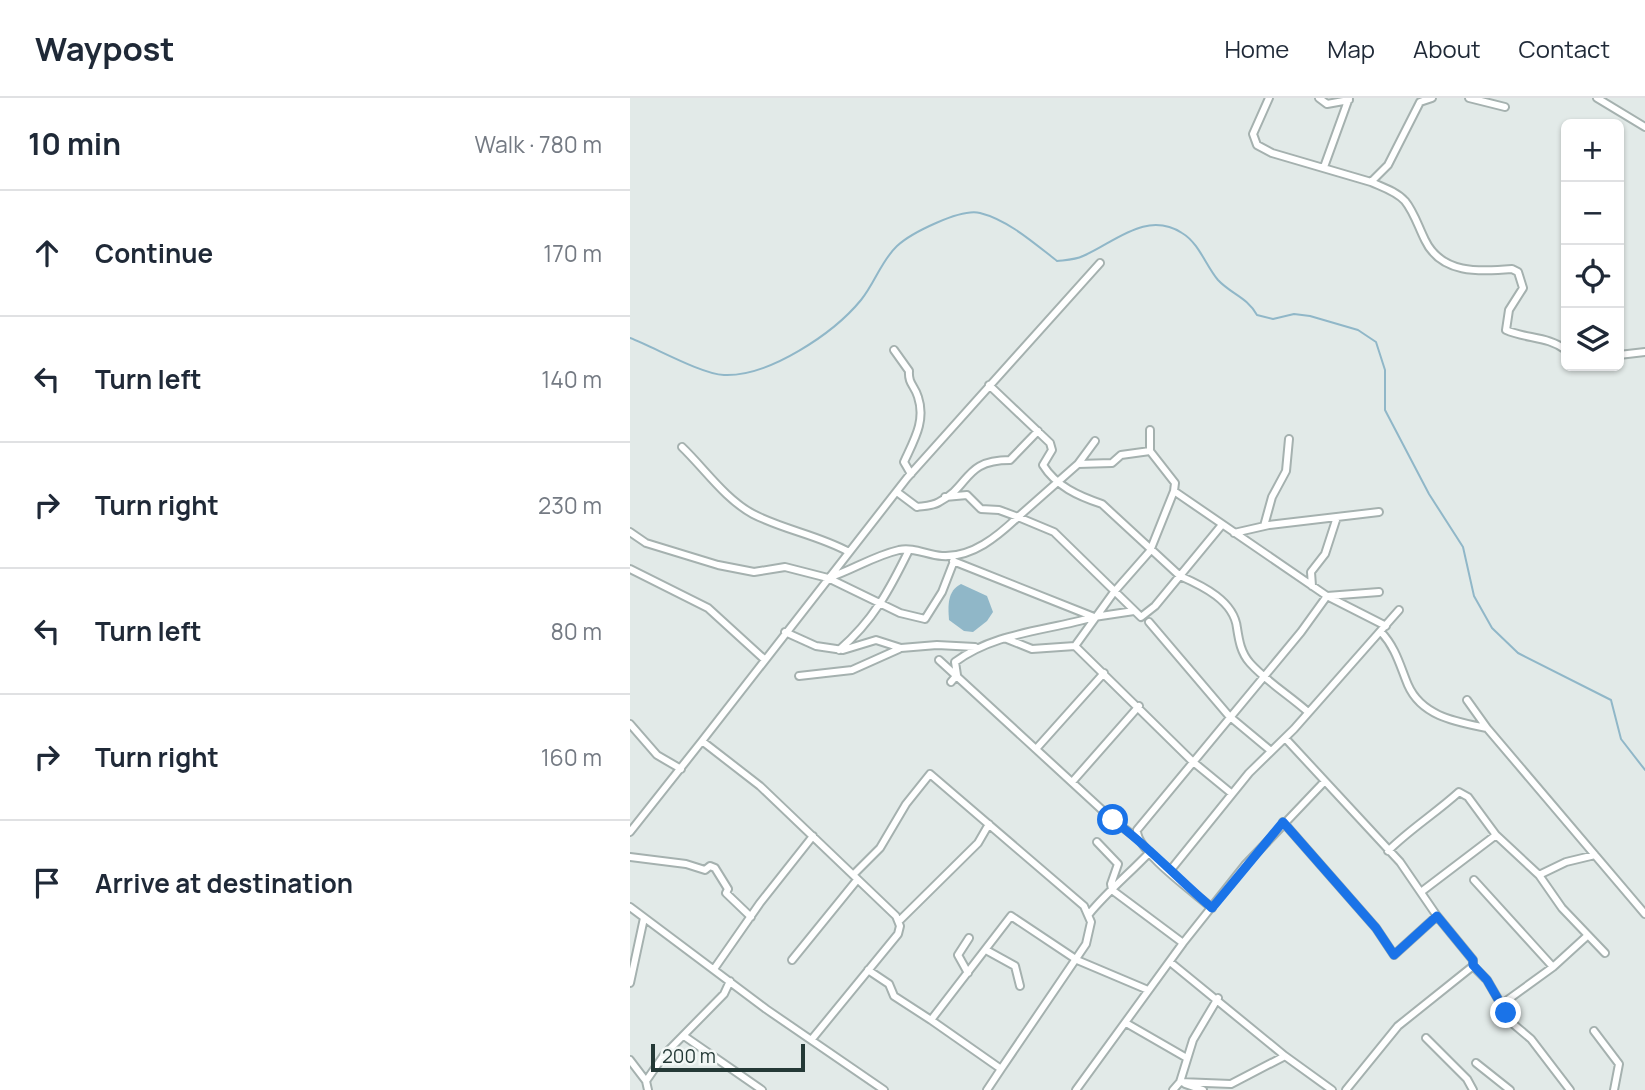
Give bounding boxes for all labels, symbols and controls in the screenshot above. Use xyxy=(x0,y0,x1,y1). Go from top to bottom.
text: Waypost xyxy=(35,26,175,71)
text: Home xyxy=(1224,32,1289,65)
text: Map xyxy=(1327,32,1375,65)
text: About xyxy=(1413,32,1481,65)
text: Contact xyxy=(1519,32,1610,65)
map controls xyxy=(1561,119,1624,371)
button: + xyxy=(1561,119,1624,182)
text: 10 min xyxy=(28,123,121,164)
text: Walk · 780 m xyxy=(475,128,602,160)
button: − xyxy=(1561,182,1624,245)
icon: ahead xyxy=(28,234,66,272)
text: Continue xyxy=(95,235,213,271)
text: 170 m xyxy=(543,237,602,269)
button: locate xyxy=(1561,245,1624,308)
button: layers xyxy=(1561,308,1624,371)
icon: left xyxy=(28,360,66,398)
text: Turn left xyxy=(95,361,202,397)
text: 140 m xyxy=(541,363,602,395)
icon: right xyxy=(28,486,66,524)
text: Turn right xyxy=(95,487,219,523)
text: 230 m xyxy=(538,489,602,521)
icon: left xyxy=(28,612,66,650)
text: Turn left xyxy=(95,613,202,649)
text: 80 m xyxy=(551,615,602,647)
icon: right xyxy=(28,738,66,776)
text: Turn right xyxy=(95,739,219,775)
text: 160 m xyxy=(541,741,602,773)
route start xyxy=(1097,804,1128,835)
icon: arrive xyxy=(28,864,66,902)
text: Arrive at destination xyxy=(95,865,353,901)
route end xyxy=(1490,997,1521,1028)
scale bar xyxy=(651,1041,805,1073)
text: 200 m xyxy=(662,1043,716,1069)

